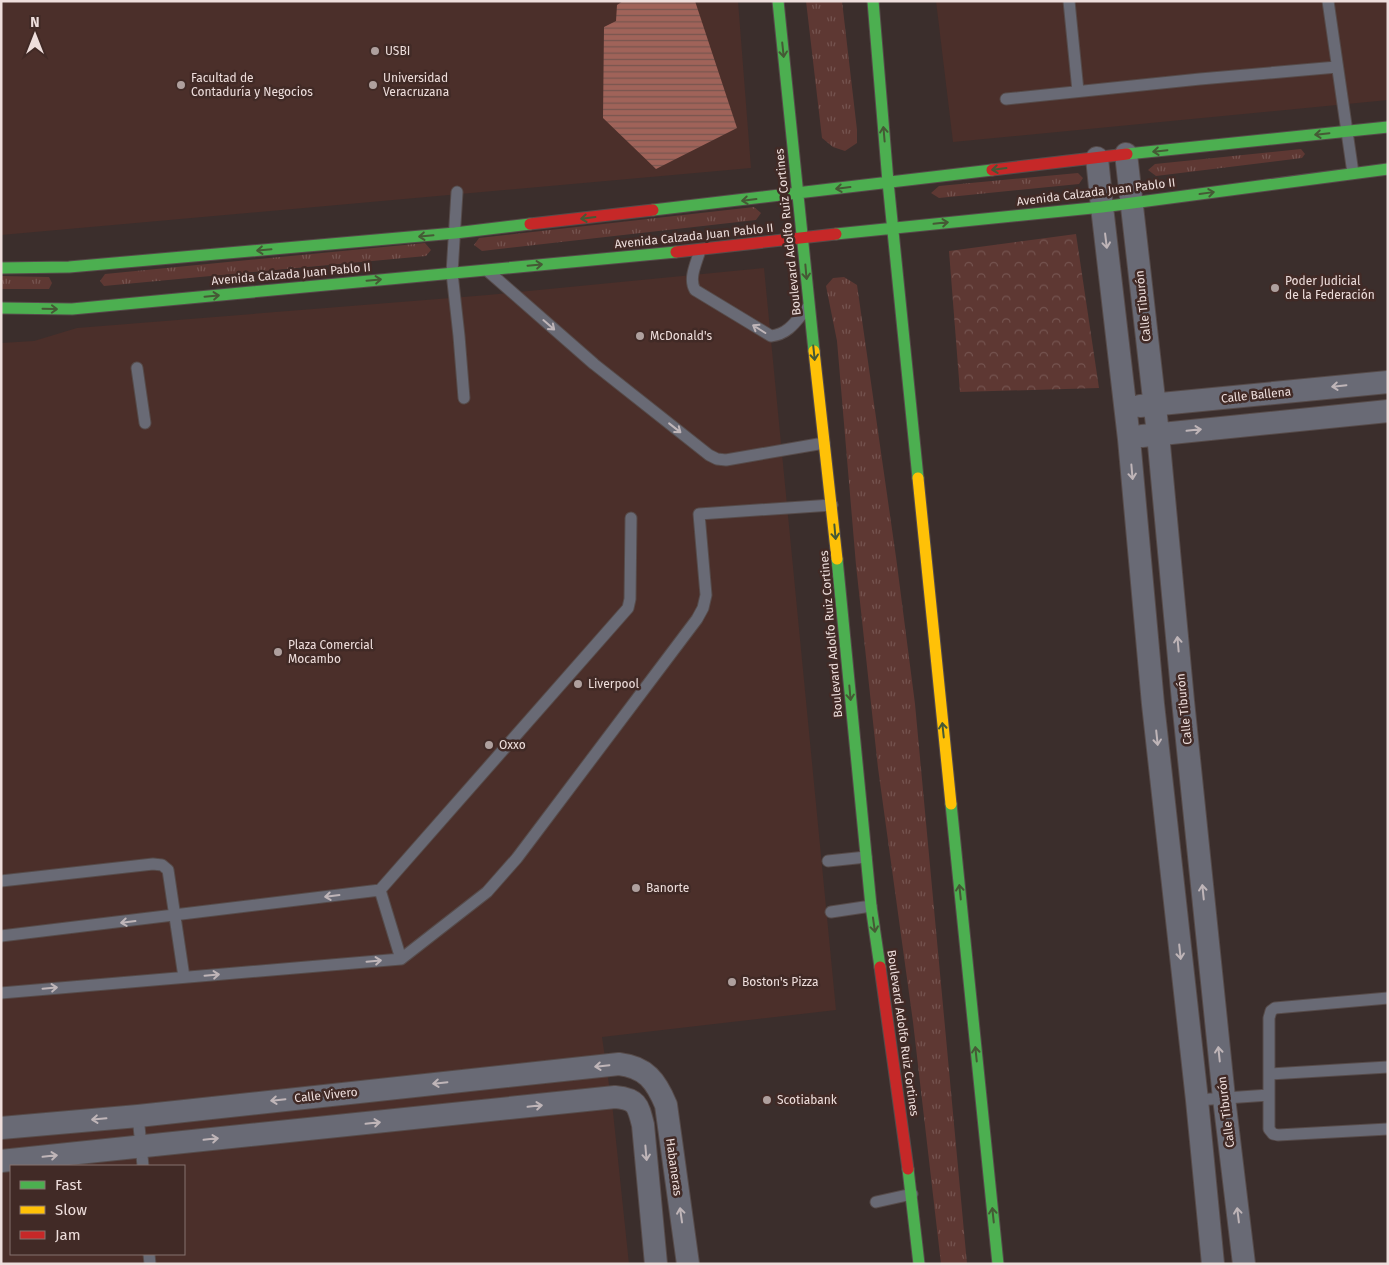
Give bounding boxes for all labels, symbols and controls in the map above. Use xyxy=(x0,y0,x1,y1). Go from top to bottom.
north arrow xyxy=(10,10,60,60)
text: N xyxy=(30,14,40,31)
one-way arrow xyxy=(778,41,788,57)
place label: USBI xyxy=(385,44,410,58)
marker: USBI xyxy=(369,45,381,57)
place label: Facultad de Contaduría y Negocios xyxy=(191,71,313,99)
place label: Universidad Veracruzana xyxy=(383,71,449,99)
marker: Facultad de Contaduría y Negocios xyxy=(175,79,187,91)
marker: Universidad Veracruzana xyxy=(367,79,379,91)
one-way arrow xyxy=(879,126,889,142)
one-way arrow xyxy=(1314,129,1330,139)
one-way arrow xyxy=(1153,146,1169,156)
street label: Boulevard Adolfo Ruiz Cortines xyxy=(772,147,804,316)
one-way arrow xyxy=(991,164,1007,174)
street label: Avenida Calzada Juan Pablo II xyxy=(1016,175,1176,209)
one-way arrow xyxy=(835,183,851,193)
one-way arrow xyxy=(1198,187,1214,197)
one-way arrow xyxy=(742,195,758,205)
one-way arrow xyxy=(580,213,596,223)
one-way arrow xyxy=(933,218,949,228)
street label: Avenida Calzada Juan Pablo II xyxy=(614,221,774,251)
one-way arrow xyxy=(419,231,435,241)
one-way arrow xyxy=(1101,233,1111,249)
one-way arrow xyxy=(257,245,273,255)
street label: Avenida Calzada Juan Pablo II xyxy=(211,260,371,288)
one-way arrow xyxy=(527,260,543,270)
one-way arrow xyxy=(801,263,811,279)
street label: Calle Tiburón xyxy=(1132,270,1154,342)
place label: Poder Judicial de la Federación xyxy=(1285,274,1375,302)
one-way arrow xyxy=(365,275,381,285)
marker: Poder Judicial de la Federación xyxy=(1269,282,1281,294)
one-way arrow xyxy=(204,291,220,300)
one-way arrow xyxy=(42,304,58,313)
one-way arrow xyxy=(542,319,555,331)
one-way arrow xyxy=(752,324,766,334)
place label: McDonald's xyxy=(650,329,712,343)
marker: McDonald's xyxy=(634,330,646,342)
one-way arrow xyxy=(809,344,819,360)
one-way arrow xyxy=(1332,382,1348,391)
street label: Calle Ballena xyxy=(1220,384,1292,406)
one-way arrow xyxy=(668,422,681,433)
one-way arrow xyxy=(1186,425,1202,435)
one-way arrow xyxy=(1127,464,1137,480)
one-way arrow xyxy=(830,523,840,539)
street label: Boulevard Adolfo Ruiz Cortines xyxy=(817,549,845,718)
one-way arrow xyxy=(1173,636,1182,652)
place label: Plaza Comercial Mocambo xyxy=(288,638,374,666)
marker: Plaza Comercial Mocambo xyxy=(272,646,284,658)
street label: Calle Tiburón xyxy=(1173,673,1195,745)
place label: Liverpool xyxy=(588,677,640,691)
marker: Liverpool xyxy=(572,678,584,690)
one-way arrow xyxy=(846,685,855,701)
one-way arrow xyxy=(939,723,948,739)
one-way arrow xyxy=(1152,730,1162,746)
place label: Oxxo xyxy=(499,738,526,752)
marker: Oxxo xyxy=(483,739,495,751)
place label: Banorte xyxy=(646,881,689,895)
marker: Banorte xyxy=(630,882,642,894)
one-way arrow xyxy=(955,884,965,900)
one-way arrow xyxy=(1198,885,1208,901)
one-way arrow xyxy=(324,892,340,902)
one-way arrow xyxy=(869,916,879,932)
one-way arrow xyxy=(120,917,136,927)
one-way arrow xyxy=(1175,944,1185,960)
street label: Boulevard Adolfo Ruiz Cortines xyxy=(884,949,922,1117)
one-way arrow xyxy=(365,956,381,966)
one-way arrow xyxy=(203,970,219,979)
place label: Boston's Pizza xyxy=(742,975,818,989)
marker: Boston's Pizza xyxy=(726,976,738,988)
one-way arrow xyxy=(42,984,58,993)
one-way arrow xyxy=(971,1046,981,1062)
one-way arrow xyxy=(1214,1046,1224,1062)
one-way arrow xyxy=(594,1061,610,1071)
street label: Calle Tiburón xyxy=(1215,1076,1237,1148)
one-way arrow xyxy=(432,1078,448,1088)
street label: Calle Vivero xyxy=(294,1085,358,1105)
place label: Scotiabank xyxy=(777,1093,838,1107)
marker: Scotiabank xyxy=(761,1094,773,1106)
one-way arrow xyxy=(271,1095,287,1105)
one-way arrow xyxy=(526,1101,542,1110)
one-way arrow xyxy=(92,1114,108,1124)
one-way arrow xyxy=(365,1118,381,1128)
one-way arrow xyxy=(203,1135,219,1144)
street label: Habaneras xyxy=(663,1137,685,1197)
one-way arrow xyxy=(641,1145,650,1161)
one-way arrow xyxy=(41,1151,57,1161)
legend xyxy=(10,1165,185,1255)
text: Fast xyxy=(55,1176,82,1194)
text: Slow xyxy=(55,1201,87,1219)
one-way arrow xyxy=(676,1208,686,1224)
one-way arrow xyxy=(988,1208,998,1224)
one-way arrow xyxy=(1233,1208,1243,1224)
text: Jam xyxy=(55,1226,81,1244)

